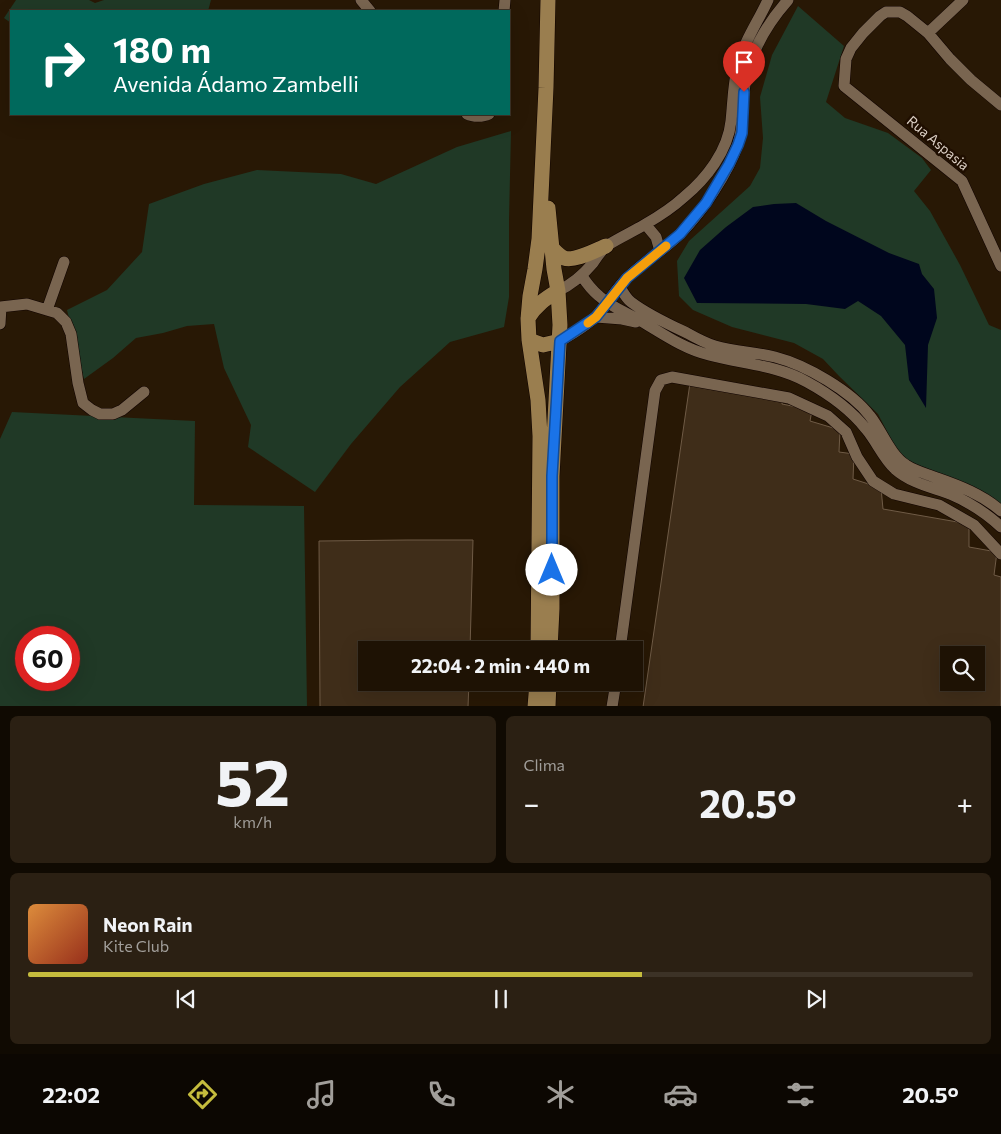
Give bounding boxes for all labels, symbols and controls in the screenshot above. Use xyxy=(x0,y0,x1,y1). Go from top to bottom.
text: 180 m xyxy=(113,27,211,70)
icon: right xyxy=(30,30,95,95)
pin xyxy=(723,41,765,92)
icon: arrive xyxy=(730,48,758,76)
text: Avenida Ádamo Zambelli xyxy=(113,70,359,97)
street label: Rua Aspasia xyxy=(904,112,973,174)
position arrow xyxy=(525,543,577,595)
speed limit sign: 60 xyxy=(15,626,80,691)
map controls xyxy=(940,646,985,691)
button: search xyxy=(940,646,985,691)
text: 22:04 · 2 min · 440 m xyxy=(411,654,590,677)
text: 52 xyxy=(215,740,290,819)
text: Clima xyxy=(524,755,565,774)
text: 20.5° xyxy=(699,779,797,826)
text: − xyxy=(524,786,539,820)
text: + xyxy=(957,786,973,820)
text: km/h xyxy=(233,812,272,831)
text: Neon Rain xyxy=(103,913,193,936)
text: Kite Club xyxy=(103,936,169,955)
icon: previous xyxy=(172,985,200,1013)
icon: pause xyxy=(487,985,515,1013)
icon: next xyxy=(802,985,830,1013)
icon: directions xyxy=(185,1077,220,1112)
icon: music xyxy=(304,1077,339,1112)
icon: phone xyxy=(424,1077,459,1112)
icon: climate xyxy=(543,1077,578,1112)
icon: car xyxy=(663,1077,698,1112)
icon: filters xyxy=(783,1077,818,1112)
text: 22:02 xyxy=(42,1081,100,1108)
text: 20.5° xyxy=(902,1081,959,1108)

